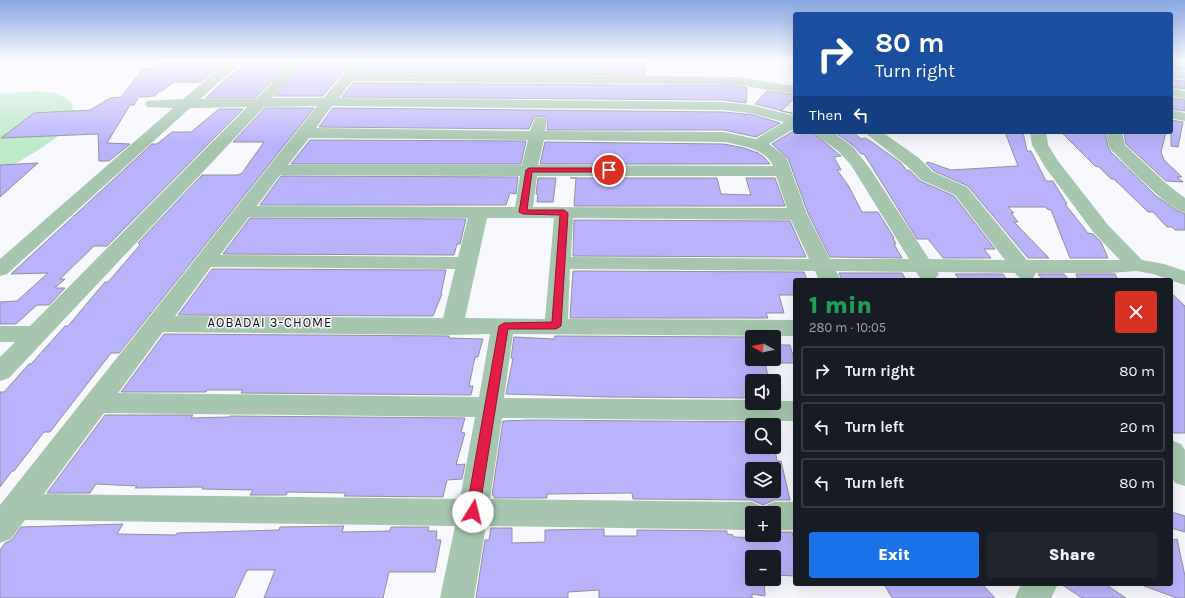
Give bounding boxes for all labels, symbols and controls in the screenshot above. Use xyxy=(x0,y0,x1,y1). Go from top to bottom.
text: 80 m xyxy=(875,26,944,59)
icon: right xyxy=(809,28,861,80)
text: Turn right xyxy=(875,60,955,82)
icon: left xyxy=(850,104,872,126)
text: Then xyxy=(809,106,842,124)
pin xyxy=(592,153,626,187)
icon: arrive xyxy=(598,159,620,181)
text: 1 min xyxy=(809,291,872,319)
button: close xyxy=(1115,291,1157,333)
district label: AOBADAI 3-CHOME xyxy=(208,315,332,330)
text: 280 m · 10:05 xyxy=(809,320,886,335)
north arrow xyxy=(745,330,781,366)
map controls xyxy=(745,330,781,586)
icon: right xyxy=(811,360,833,382)
text: Turn right xyxy=(845,362,915,380)
text: 80 m xyxy=(1119,362,1155,380)
button: sound xyxy=(745,374,781,410)
icon: left xyxy=(811,416,833,438)
button: search xyxy=(745,418,781,454)
text: Turn left xyxy=(845,418,904,436)
text: 20 m xyxy=(1120,418,1155,436)
button: layers xyxy=(745,462,781,498)
icon: left xyxy=(811,472,833,494)
text: Turn left xyxy=(845,474,904,492)
text: 80 m xyxy=(1119,474,1155,492)
position arrow xyxy=(452,491,494,533)
button: + xyxy=(745,506,781,542)
button: Exit xyxy=(809,532,979,578)
button: Share xyxy=(987,532,1157,578)
button: − xyxy=(745,550,781,586)

